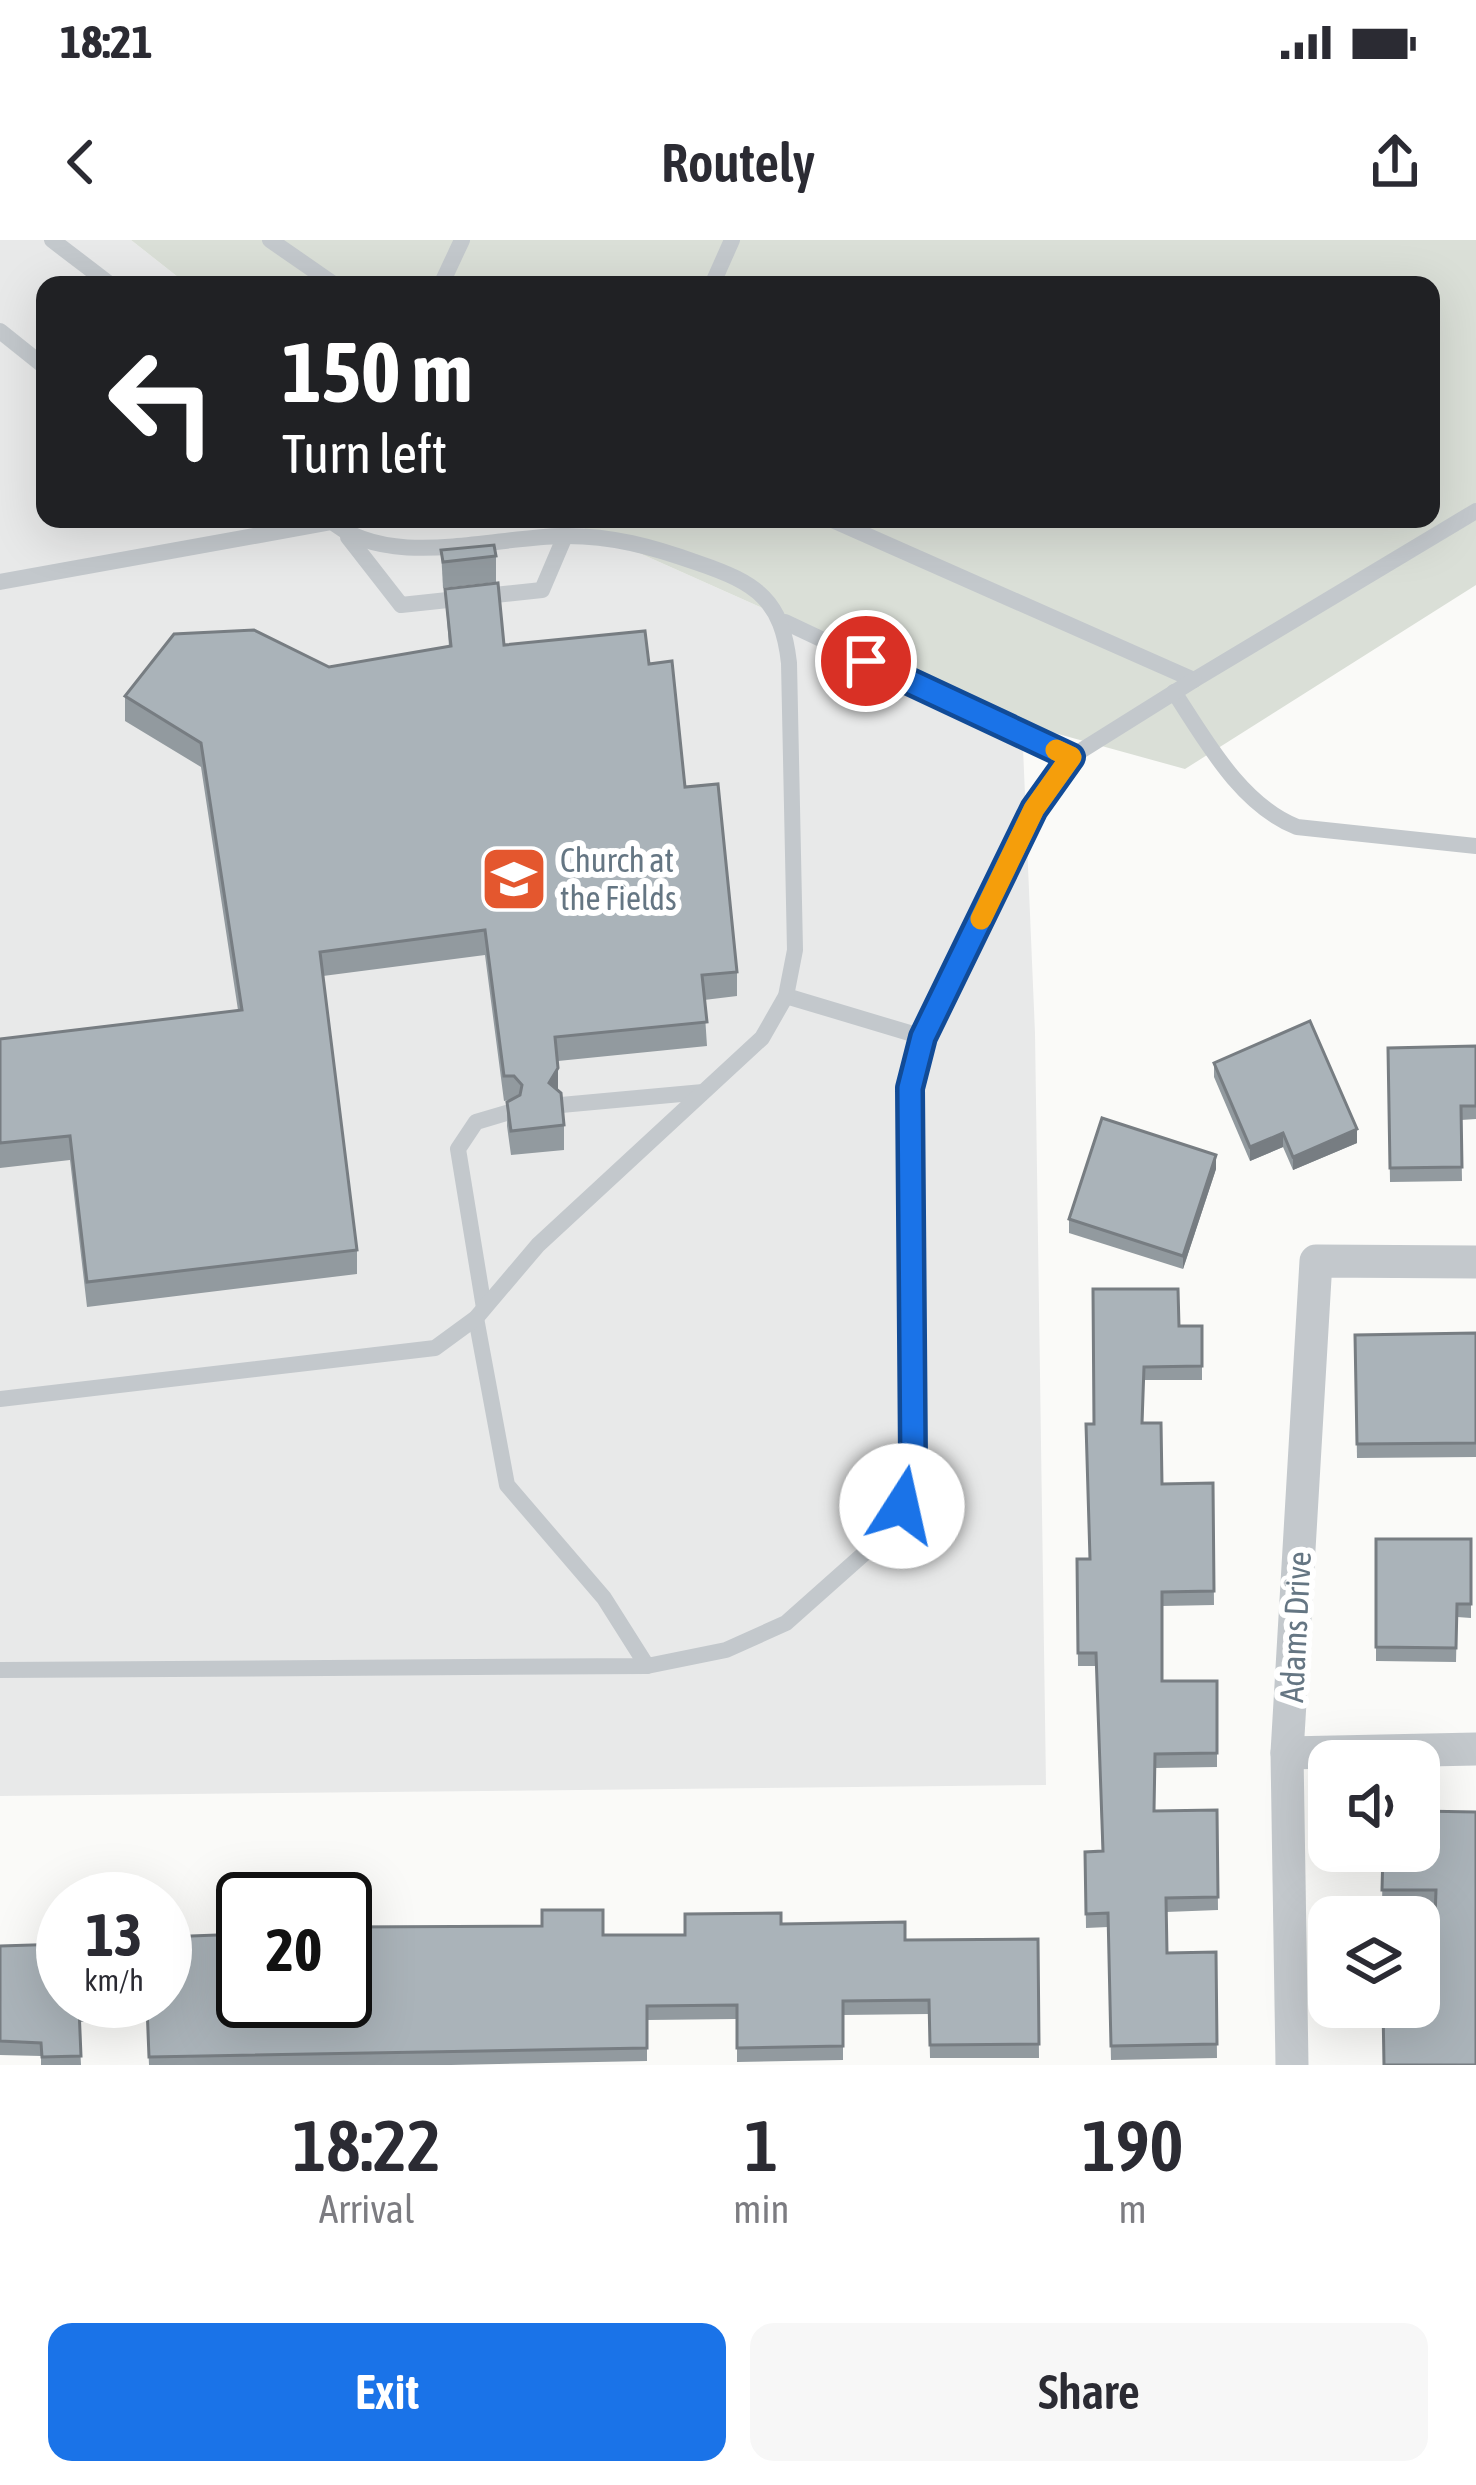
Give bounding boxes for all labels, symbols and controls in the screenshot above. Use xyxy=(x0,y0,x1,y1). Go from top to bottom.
text: 18:21 xyxy=(60,16,153,68)
icon: back xyxy=(48,129,114,195)
icon: share xyxy=(1362,129,1428,195)
text: Routely xyxy=(661,132,815,193)
icon: left xyxy=(84,324,240,480)
text: 150 m xyxy=(282,324,472,420)
text: Turn left xyxy=(282,423,447,484)
pin xyxy=(815,610,917,712)
icon: arrive xyxy=(833,628,899,694)
place label: Church at the Fields xyxy=(560,841,677,917)
school or university icon: Church at the Fields xyxy=(479,844,549,914)
position arrow xyxy=(839,1443,965,1569)
street label: Adams Drive xyxy=(1272,1551,1318,1703)
map controls xyxy=(1308,1740,1440,2028)
button: sound xyxy=(1308,1740,1440,1872)
speed limit sign: 20 xyxy=(216,1872,372,2028)
button: layers xyxy=(1308,1896,1440,2028)
text: 13 xyxy=(86,1900,142,1969)
text: km/h xyxy=(84,1963,144,1997)
text: 18:22 xyxy=(293,2104,441,2186)
text: 1 xyxy=(744,2104,778,2186)
text: 190 xyxy=(1082,2104,1183,2186)
text: Arrival xyxy=(319,2187,414,2231)
text: min xyxy=(733,2187,789,2231)
text: m xyxy=(1119,2187,1147,2231)
button: Exit xyxy=(48,2323,726,2461)
button: Share xyxy=(750,2323,1428,2461)

